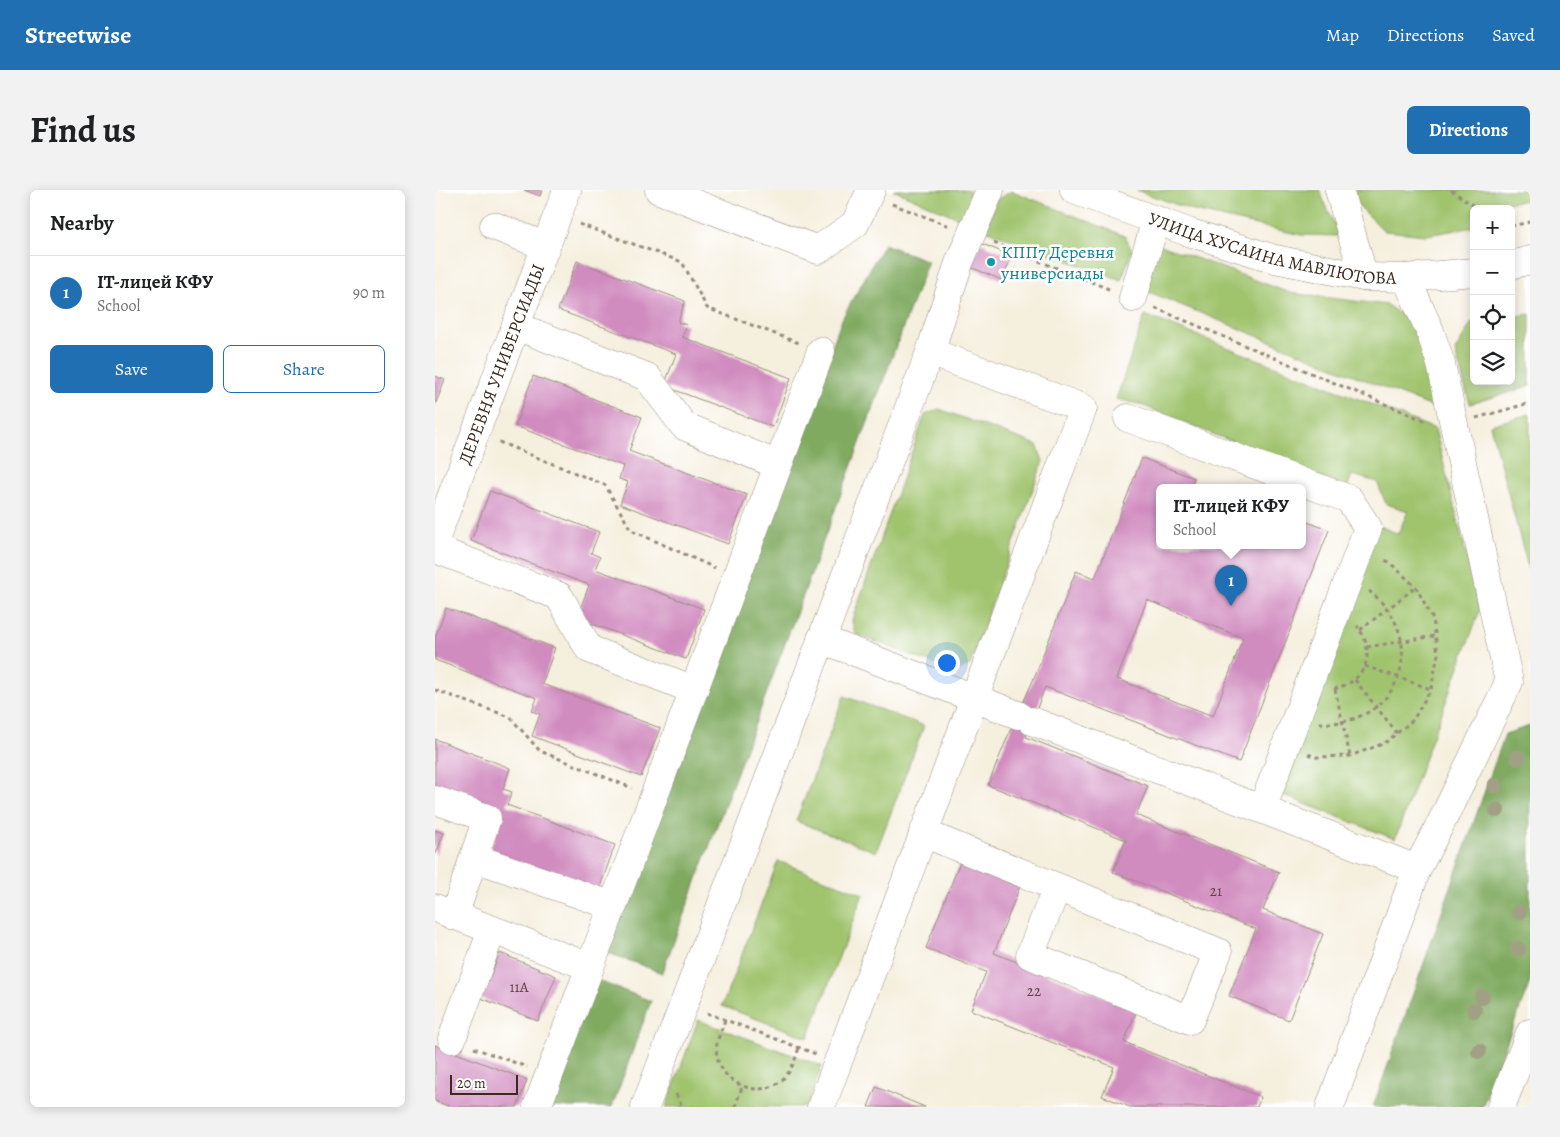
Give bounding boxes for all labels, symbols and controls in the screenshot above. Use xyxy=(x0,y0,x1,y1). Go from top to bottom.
text: Streetwise xyxy=(25,19,131,51)
text: Map xyxy=(1326,23,1359,47)
text: Directions xyxy=(1387,23,1464,47)
text: Saved xyxy=(1492,23,1535,47)
text: Find us xyxy=(30,106,136,154)
button: Directions xyxy=(1407,106,1530,154)
map controls xyxy=(1470,205,1515,385)
button: + xyxy=(1470,205,1515,250)
street label: УЛИЦА ХУСАИНА МАВЛЮТОВА xyxy=(1145,206,1397,290)
text: Nearby xyxy=(50,209,113,237)
place label: КПП7 Деревня универсиады xyxy=(1000,240,1114,285)
button: − xyxy=(1470,250,1515,295)
marker: КПП7 Деревня универсиады xyxy=(985,256,997,268)
street label: ДЕРЕВНЯ УНИВЕРСИАДЫ xyxy=(453,260,550,468)
text: IT-лицей КФУ xyxy=(97,269,213,295)
text: 1 xyxy=(63,282,69,304)
text: 90 m xyxy=(353,282,385,304)
text: School xyxy=(97,295,140,317)
button: locate xyxy=(1470,295,1515,340)
button: layers xyxy=(1470,340,1515,385)
button: Save xyxy=(50,345,213,393)
button: Share xyxy=(223,345,385,393)
popup xyxy=(1156,484,1306,549)
text: IT-лицей КФУ xyxy=(1173,493,1289,519)
text: School xyxy=(1173,519,1216,541)
pin: 1 xyxy=(1215,565,1247,606)
your location xyxy=(934,650,960,676)
house number: 21 xyxy=(1210,881,1222,901)
house number: 11А xyxy=(509,977,529,997)
house number: 22 xyxy=(1027,981,1041,1001)
scale bar xyxy=(450,1072,517,1095)
text: 20 m xyxy=(457,1074,486,1093)

